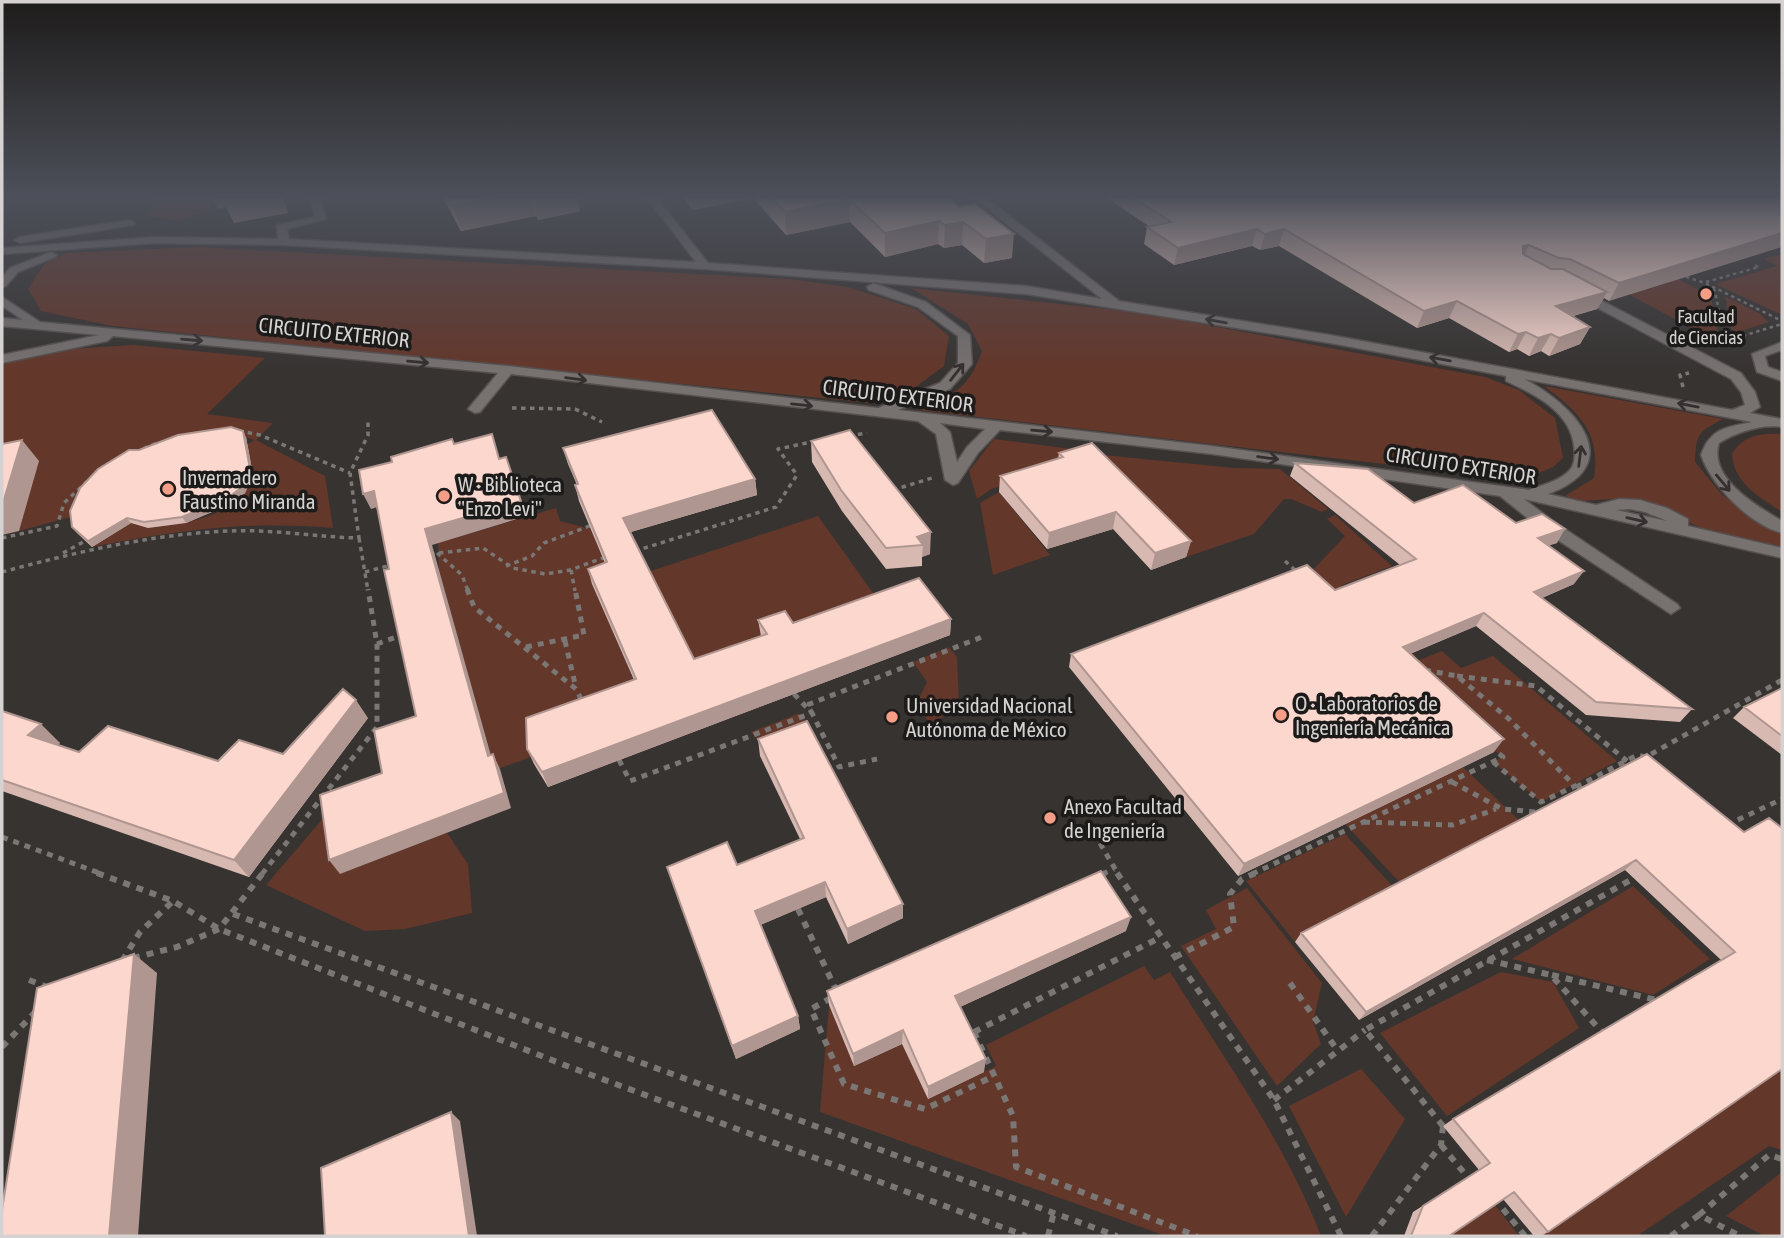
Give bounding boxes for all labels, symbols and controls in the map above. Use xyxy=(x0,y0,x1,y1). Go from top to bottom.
marker: Facultad de Ciencias xyxy=(1698,286,1714,302)
place label: Facultad de Ciencias xyxy=(1669,306,1743,348)
street label: CIRCUITO EXTERIOR xyxy=(257,312,411,352)
one-way arrow xyxy=(1205,314,1228,327)
one-way arrow xyxy=(180,334,203,347)
one-way arrow xyxy=(1429,352,1452,365)
one-way arrow xyxy=(406,356,429,369)
one-way arrow xyxy=(950,363,965,381)
one-way arrow xyxy=(564,372,587,385)
street label: CIRCUITO EXTERIOR xyxy=(821,374,975,416)
one-way arrow xyxy=(790,398,813,411)
one-way arrow xyxy=(1677,398,1700,412)
one-way arrow xyxy=(1030,425,1052,438)
street label: CIRCUITO EXTERIOR xyxy=(1384,441,1538,489)
one-way arrow xyxy=(1573,445,1586,468)
one-way arrow xyxy=(1256,452,1278,465)
place label: Invernadero Faustino Miranda xyxy=(182,465,316,513)
place label: W - Biblioteca "Enzo Levi" xyxy=(458,472,562,520)
one-way arrow xyxy=(1714,474,1730,492)
marker: Invernadero Faustino Miranda xyxy=(160,481,176,497)
marker: W - Biblioteca "Enzo Levi" xyxy=(436,488,452,504)
one-way arrow xyxy=(1625,513,1648,527)
place label: O - Laboratorios de Ingeniería Mecánica xyxy=(1295,691,1450,739)
place label: Universidad Nacional Autónoma de México xyxy=(906,693,1073,741)
marker: O - Laboratorios de Ingeniería Mecánica xyxy=(1273,707,1289,723)
marker: Universidad Nacional Autónoma de México xyxy=(884,709,900,725)
place label: Anexo Facultad de Ingeniería xyxy=(1064,794,1182,842)
marker: Anexo Facultad de Ingeniería xyxy=(1042,810,1058,826)

